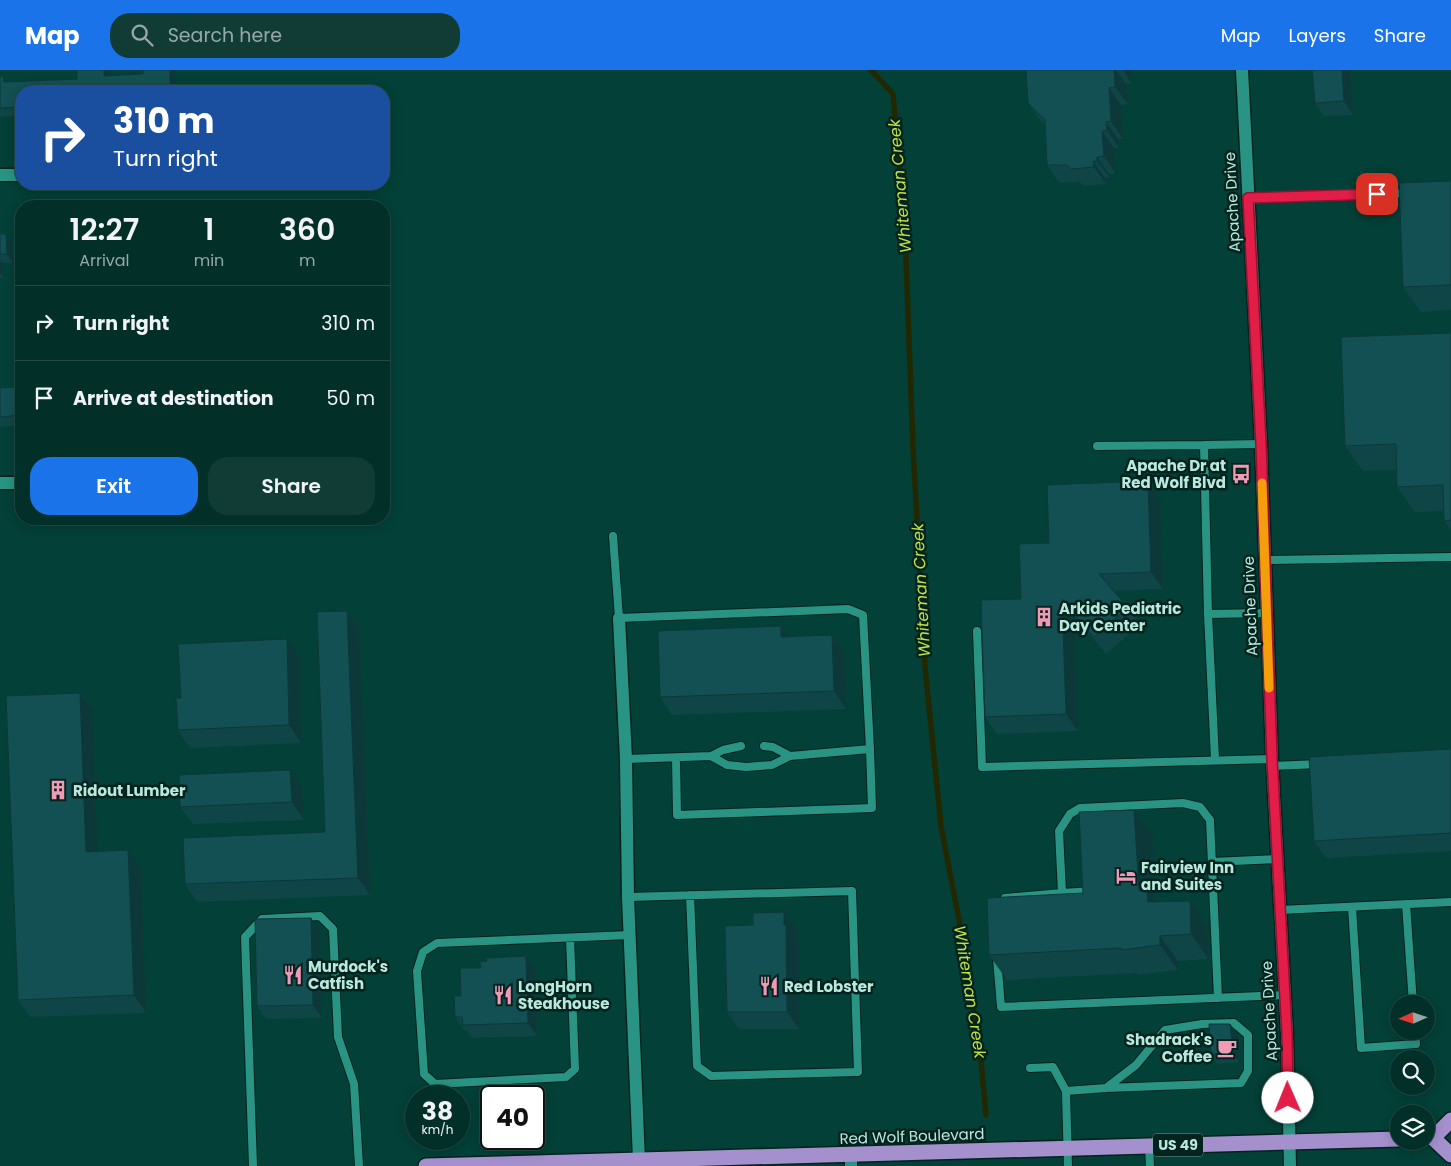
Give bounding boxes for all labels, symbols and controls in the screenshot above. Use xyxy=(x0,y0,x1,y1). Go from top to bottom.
search box xyxy=(110,13,460,58)
text: Map xyxy=(25,19,80,52)
icon: search xyxy=(128,21,156,49)
text: Search here xyxy=(168,22,282,49)
text: Map xyxy=(1221,23,1261,48)
text: Layers xyxy=(1289,23,1346,48)
text: Share xyxy=(1374,23,1426,48)
text: 310 m xyxy=(113,96,215,145)
icon: right xyxy=(30,105,95,170)
water label: Whiteman Creek xyxy=(883,117,917,254)
text: Turn right xyxy=(113,143,218,174)
street label: Apache Drive xyxy=(1219,152,1245,252)
pin xyxy=(1356,173,1398,215)
icon: arrive xyxy=(1363,180,1391,208)
text: 12:27 xyxy=(70,208,139,251)
text: 1 xyxy=(204,208,214,251)
text: 360 xyxy=(279,208,335,251)
text: Arrival xyxy=(79,249,130,272)
text: min xyxy=(194,249,224,272)
text: m xyxy=(299,249,315,272)
icon: right xyxy=(30,309,58,337)
text: Turn right xyxy=(73,310,169,337)
text: 310 m xyxy=(321,310,375,337)
icon: arrive xyxy=(30,384,58,412)
text: Arrive at destination xyxy=(73,385,274,412)
text: 50 m xyxy=(326,385,375,412)
place label: Apache Dr at Red Wolf Blvd xyxy=(1121,455,1226,493)
button: Exit xyxy=(30,457,198,515)
button: Share xyxy=(208,457,375,515)
bus stop icon: Apache Dr at Red Wolf Blvd xyxy=(1230,463,1252,485)
water label: Whiteman Creek xyxy=(906,522,936,658)
street label: Apache Drive xyxy=(1238,556,1262,656)
place label: Arkids Pediatric Day Center xyxy=(1059,598,1181,636)
building icon: Arkids Pediatric Day Center xyxy=(1033,606,1055,628)
building icon: Ridout Lumber xyxy=(47,779,69,801)
place label: Ridout Lumber xyxy=(73,780,186,801)
place label: Fairview Inn and Suites xyxy=(1141,857,1234,895)
hotel icon: Fairview Inn and Suites xyxy=(1115,865,1137,887)
water label: Whiteman Creek xyxy=(948,924,992,1061)
place label: Murdock's Catfish xyxy=(308,956,388,994)
street label: Apache Drive xyxy=(1256,961,1282,1061)
restaurant icon: Murdock's Catfish xyxy=(282,964,304,986)
restaurant icon: Red Lobster xyxy=(758,975,780,997)
place label: LongHorn Steakhouse xyxy=(518,976,609,1014)
place label: Red Lobster xyxy=(784,976,874,997)
restaurant icon: LongHorn Steakhouse xyxy=(492,984,514,1006)
north arrow xyxy=(1390,995,1435,1040)
map controls xyxy=(1390,995,1435,1150)
place label: Shadrack's Coffee xyxy=(1126,1029,1212,1067)
cafe icon: Shadrack's Coffee xyxy=(1216,1037,1238,1059)
button: search xyxy=(1390,1050,1435,1095)
position arrow xyxy=(1261,1071,1313,1123)
speed limit sign: 40 xyxy=(480,1085,545,1150)
text: 38 xyxy=(422,1094,453,1129)
button: layers xyxy=(1390,1105,1435,1150)
text: km/h xyxy=(422,1121,453,1138)
street label: Red Wolf Boulevard xyxy=(839,1123,985,1149)
road number: US 49 xyxy=(1153,1134,1203,1156)

